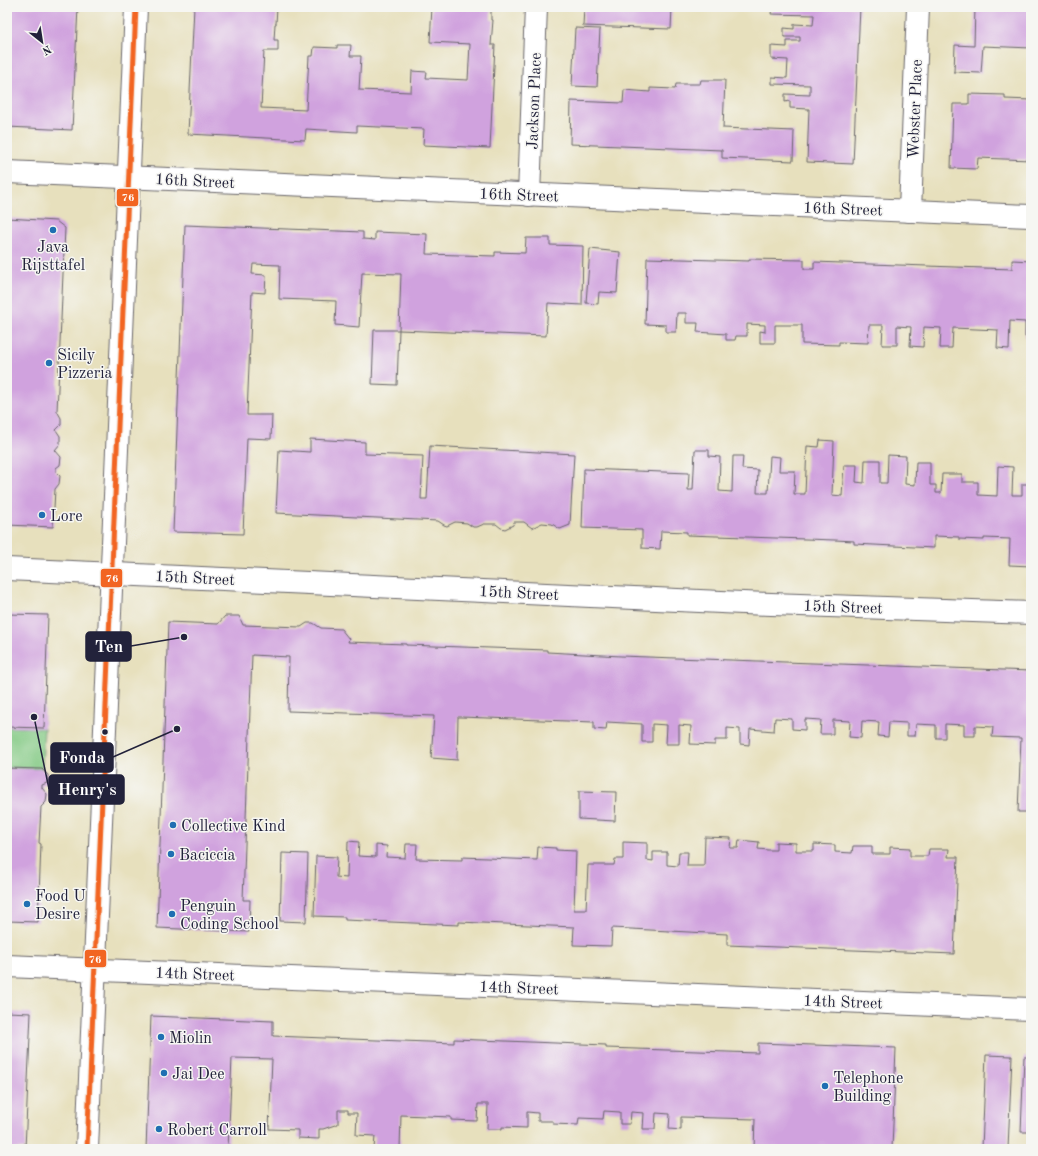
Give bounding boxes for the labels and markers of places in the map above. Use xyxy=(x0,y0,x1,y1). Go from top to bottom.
marker: Java Rijsttafel xyxy=(48,225,58,235)
place label: Java Rijsttafel xyxy=(21,240,85,274)
place label: Sicily Pizzeria xyxy=(57,348,113,382)
marker: Sicily Pizzeria xyxy=(44,358,54,368)
place label: Lore xyxy=(50,509,83,525)
marker: Lore xyxy=(37,510,47,520)
callout: Ten xyxy=(86,632,131,661)
unlabelled marker xyxy=(100,727,110,737)
callout: Fonda xyxy=(51,743,113,772)
callout: Henry's xyxy=(49,775,124,804)
place label: Collective Kind xyxy=(181,819,286,835)
marker: Collective Kind xyxy=(168,820,178,830)
place label: Baciccia xyxy=(179,848,236,864)
marker: Baciccia xyxy=(166,849,176,859)
place label: Food U Desire xyxy=(35,889,86,923)
marker: Food U Desire xyxy=(22,899,32,909)
place label: Penguin Coding School xyxy=(180,899,279,933)
marker: Penguin Coding School xyxy=(167,909,177,919)
place label: Miolin xyxy=(169,1031,212,1047)
marker: Miolin xyxy=(156,1032,166,1042)
place label: Jai Dee xyxy=(172,1067,225,1083)
marker: Jai Dee xyxy=(159,1068,169,1078)
place label: Telephone Building xyxy=(833,1071,903,1105)
marker: Telephone Building xyxy=(820,1081,830,1091)
place label: Robert Carroll xyxy=(167,1123,267,1139)
marker: Robert Carroll xyxy=(154,1124,164,1134)

